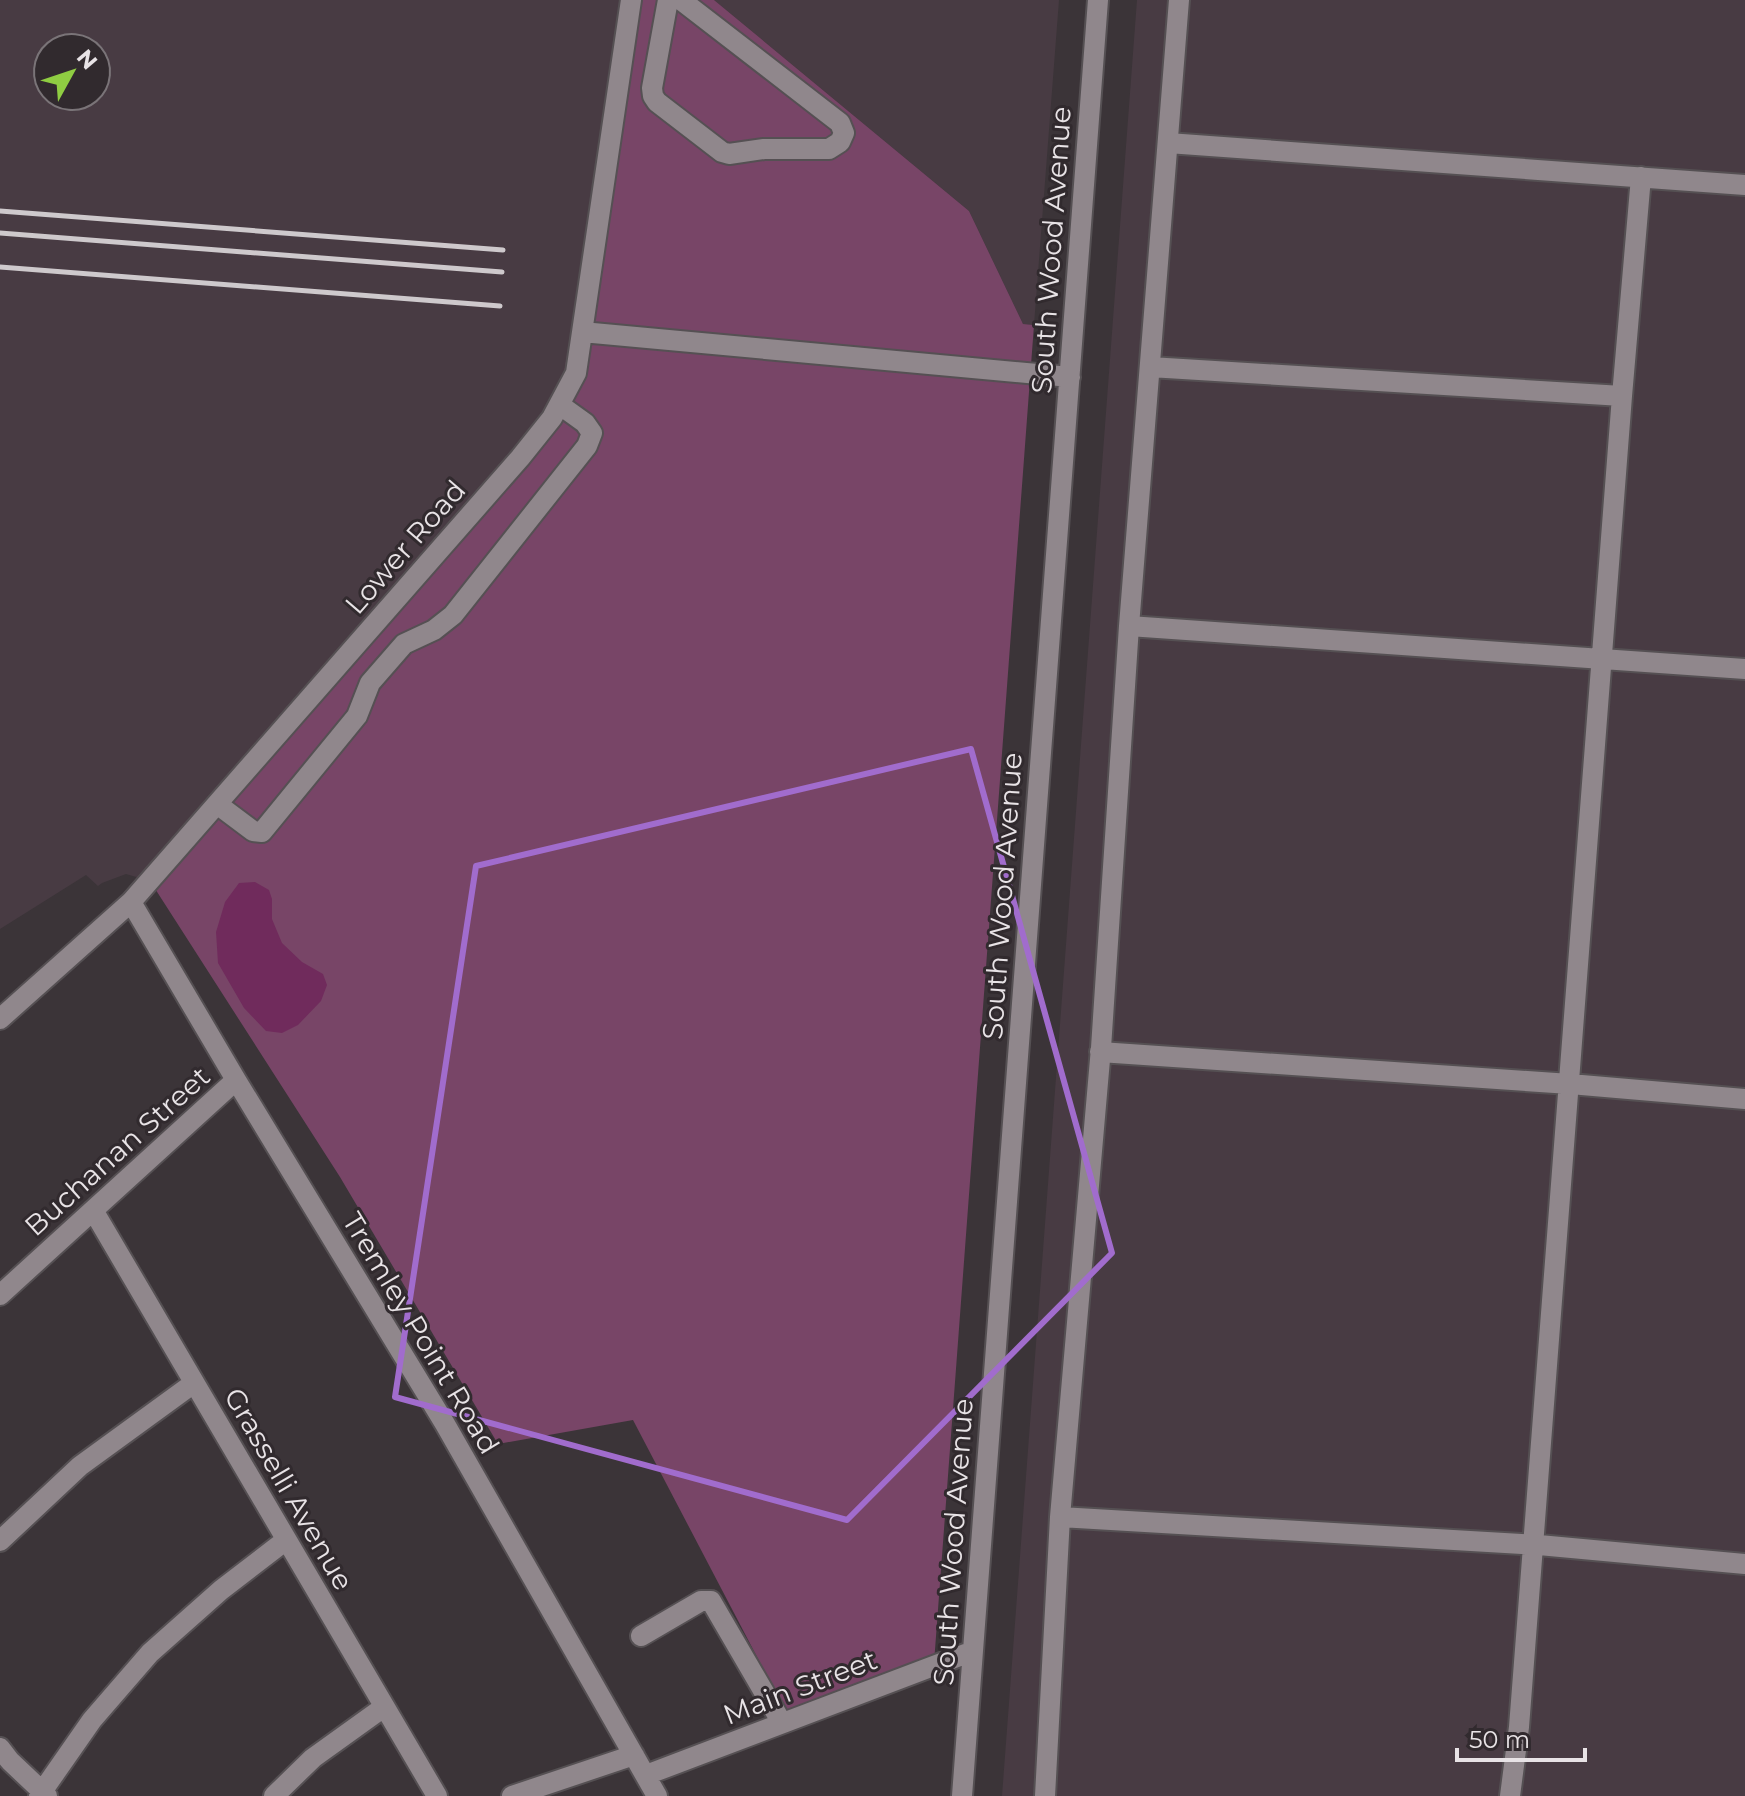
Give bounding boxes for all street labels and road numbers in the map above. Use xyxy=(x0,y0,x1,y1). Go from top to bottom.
street label: South Wood Avenue xyxy=(1024,105,1078,395)
street label: Lower Road xyxy=(338,473,472,621)
street label: South Wood Avenue xyxy=(975,751,1029,1041)
street label: Buchanan Street xyxy=(17,1059,217,1243)
street label: Tremley Point Road xyxy=(335,1206,507,1460)
street label: Grasselli Avenue xyxy=(217,1382,361,1596)
street label: South Wood Avenue xyxy=(926,1397,980,1687)
street label: Main Street xyxy=(718,1642,882,1732)

